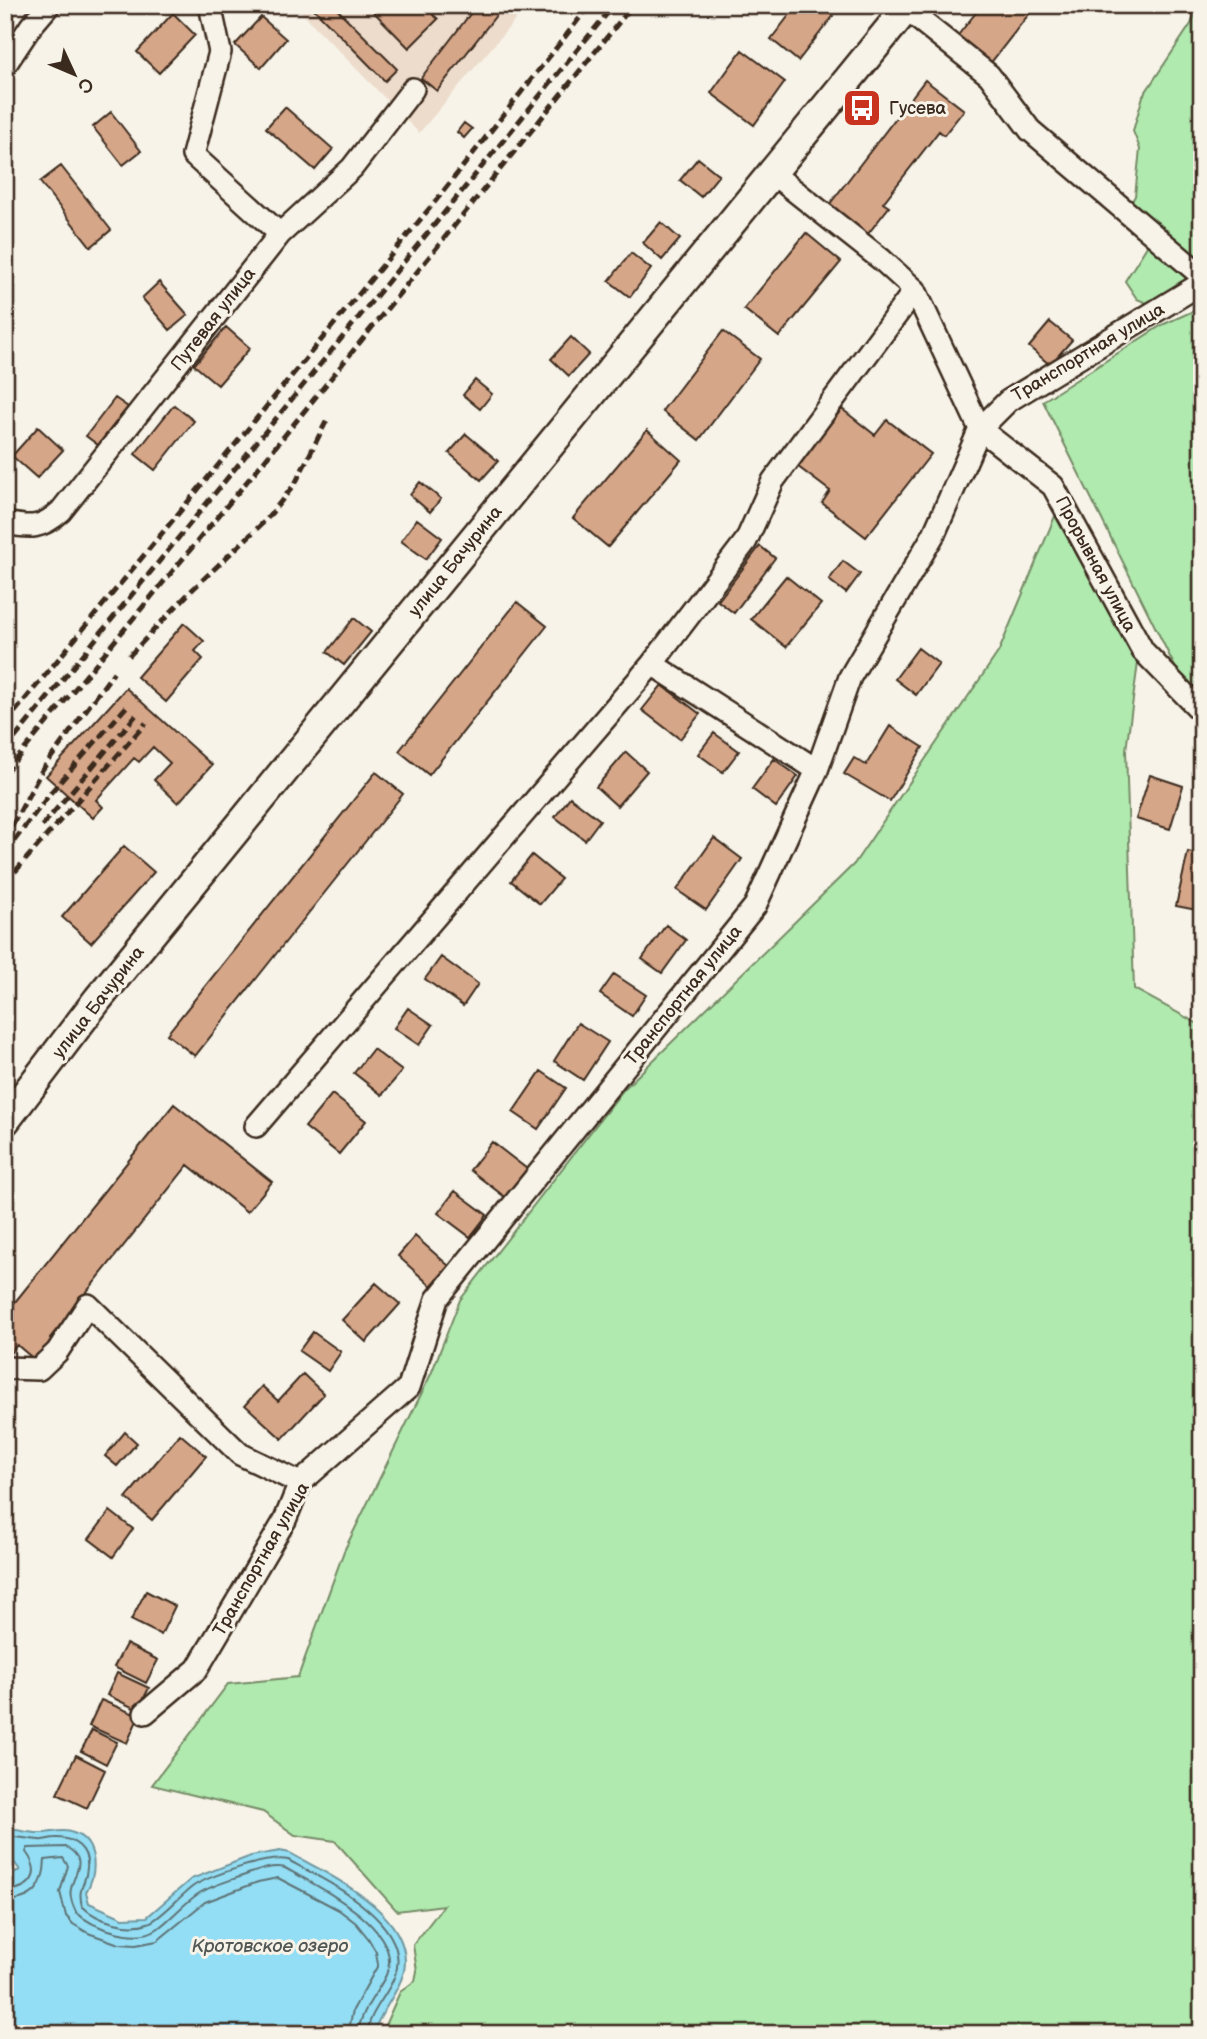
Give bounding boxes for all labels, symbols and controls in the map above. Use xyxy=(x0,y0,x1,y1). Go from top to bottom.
north arrow xyxy=(38,38,108,108)
text: С xyxy=(72,72,98,98)
bus stop icon: Гусева xyxy=(841,87,883,129)
place label: Гусева xyxy=(889,98,947,119)
street label: Путевая улица xyxy=(167,263,260,375)
street label: Транспортная улица xyxy=(1008,299,1168,406)
street label: Прорывная улица xyxy=(1051,493,1140,636)
street label: улица Бачурина xyxy=(404,501,507,621)
street label: Транспортная улица xyxy=(621,921,746,1069)
street label: улица Бачурина xyxy=(48,942,149,1063)
street label: Транспортная улица xyxy=(209,1478,314,1640)
water label: Кротовское озеро xyxy=(192,1935,349,1958)

